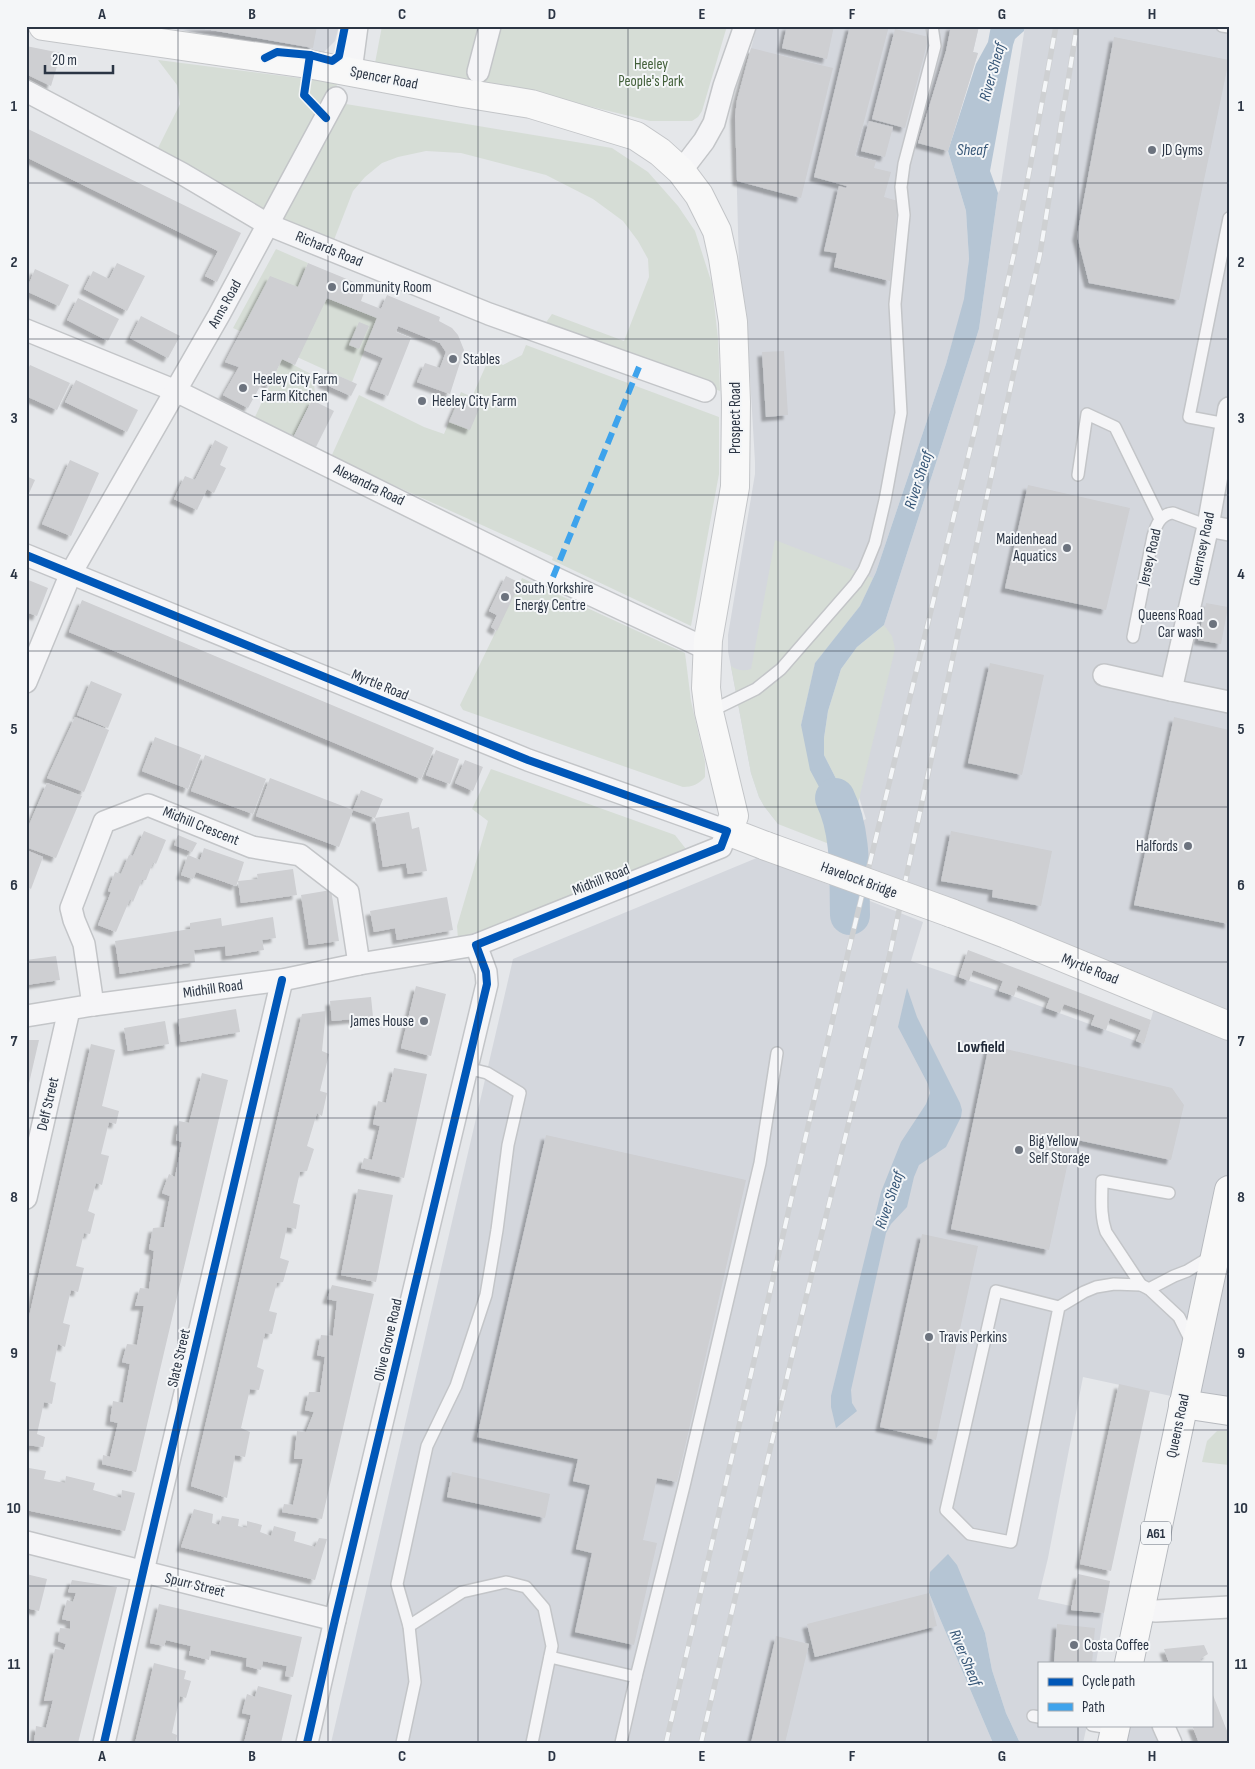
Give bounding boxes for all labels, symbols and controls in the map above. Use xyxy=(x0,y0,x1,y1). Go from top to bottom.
text: A xyxy=(97,5,106,24)
text: B xyxy=(248,5,256,24)
text: C xyxy=(398,5,406,24)
text: D xyxy=(548,5,556,24)
text: E xyxy=(699,5,706,24)
text: F xyxy=(849,5,856,24)
text: G xyxy=(998,5,1006,24)
text: H xyxy=(1148,5,1156,24)
water label: River Sheaf xyxy=(976,39,1011,103)
scale bar xyxy=(45,42,112,74)
text: 20 m xyxy=(52,51,77,70)
park label: Heeley People's Park xyxy=(618,55,684,91)
street label: Spencer Road xyxy=(348,62,420,94)
text: 1 xyxy=(11,97,18,116)
text: 1 xyxy=(1238,97,1245,116)
water label: Sheaf xyxy=(957,141,989,160)
place label: JD Gyms xyxy=(1161,141,1203,160)
marker: JD Gyms xyxy=(1146,144,1158,156)
street label: Richards Road xyxy=(293,227,365,271)
text: 2 xyxy=(10,253,18,272)
text: 2 xyxy=(1237,253,1245,272)
street label: Anns Road xyxy=(204,277,246,332)
place label: Community Room xyxy=(342,278,432,297)
marker: Community Room xyxy=(326,281,338,293)
place label: Stables xyxy=(463,350,500,369)
marker: Stables xyxy=(447,353,459,365)
place label: Heeley City Farm - Farm Kitchen xyxy=(253,370,338,406)
marker: Heeley City Farm - Farm Kitchen xyxy=(237,382,249,394)
street label: Prospect Road xyxy=(726,382,745,454)
place label: Heeley City Farm xyxy=(432,392,517,411)
marker: Heeley City Farm xyxy=(416,395,428,407)
text: 3 xyxy=(10,409,18,428)
text: 3 xyxy=(1237,409,1245,428)
water label: River Sheaf xyxy=(901,447,938,511)
street label: Alexandra Road xyxy=(330,459,408,510)
street label: Guernsey Road xyxy=(1185,510,1219,588)
street label: Jersey Road xyxy=(1134,527,1166,588)
place label: Maidenhead Aquatics xyxy=(996,530,1057,566)
marker: Maidenhead Aquatics xyxy=(1061,542,1073,554)
text: 4 xyxy=(10,565,18,584)
text: 4 xyxy=(1237,565,1245,584)
place label: South Yorkshire Energy Centre xyxy=(515,579,594,615)
marker: South Yorkshire Energy Centre xyxy=(499,591,511,603)
place label: Queens Road Car wash xyxy=(1138,606,1203,642)
marker: Queens Road Car wash xyxy=(1207,618,1219,630)
street label: Myrtle Road xyxy=(349,665,411,705)
text: 5 xyxy=(10,720,18,739)
text: 5 xyxy=(1237,720,1245,739)
street label: Midhill Crescent xyxy=(160,802,242,850)
place label: Halfords xyxy=(1136,837,1178,856)
marker: Halfords xyxy=(1182,840,1194,852)
street label: Havelock Bridge xyxy=(818,857,900,903)
street label: Midhill Road xyxy=(570,860,632,900)
text: 6 xyxy=(10,876,18,895)
text: 6 xyxy=(1237,876,1245,895)
street label: Myrtle Road xyxy=(1059,949,1121,989)
street label: Midhill Road xyxy=(182,975,244,1003)
place label: James House xyxy=(349,1012,414,1031)
marker: James House xyxy=(418,1015,430,1027)
text: 7 xyxy=(11,1032,18,1051)
text: 7 xyxy=(1238,1032,1245,1051)
district label: Lowfield xyxy=(957,1038,1005,1057)
street label: Delf Street xyxy=(33,1075,63,1133)
place label: Big Yellow Self Storage xyxy=(1029,1132,1090,1168)
marker: Big Yellow Self Storage xyxy=(1013,1144,1025,1156)
water label: River Sheaf xyxy=(871,1167,909,1231)
text: 8 xyxy=(10,1188,18,1207)
text: 8 xyxy=(1237,1188,1245,1207)
street label: Olive Grove Road xyxy=(369,1297,407,1383)
street label: Slate Street xyxy=(163,1326,195,1389)
place label: Travis Perkins xyxy=(939,1328,1007,1347)
marker: Travis Perkins xyxy=(923,1331,935,1343)
text: 9 xyxy=(10,1344,18,1363)
text: 9 xyxy=(1237,1344,1245,1363)
street label: Queens Road xyxy=(1162,1392,1194,1460)
text: 10 xyxy=(7,1499,21,1518)
text: 10 xyxy=(1234,1499,1248,1518)
road number: A61 xyxy=(1141,1522,1171,1545)
street label: Spurr Street xyxy=(163,1568,228,1602)
water label: River Sheaf xyxy=(945,1627,986,1691)
place label: Costa Coffee xyxy=(1084,1636,1149,1655)
marker: Costa Coffee xyxy=(1068,1639,1080,1651)
text: 11 xyxy=(8,1655,21,1674)
text: 11 xyxy=(1235,1655,1248,1674)
legend xyxy=(1038,1662,1212,1726)
text: Cycle path xyxy=(1082,1672,1135,1691)
text: Path xyxy=(1082,1698,1105,1717)
text: A xyxy=(97,1747,106,1766)
text: B xyxy=(248,1747,256,1766)
text: C xyxy=(398,1747,406,1766)
text: D xyxy=(548,1747,556,1766)
text: E xyxy=(699,1747,706,1766)
text: F xyxy=(849,1747,856,1766)
text: G xyxy=(998,1747,1006,1766)
text: H xyxy=(1148,1747,1156,1766)

